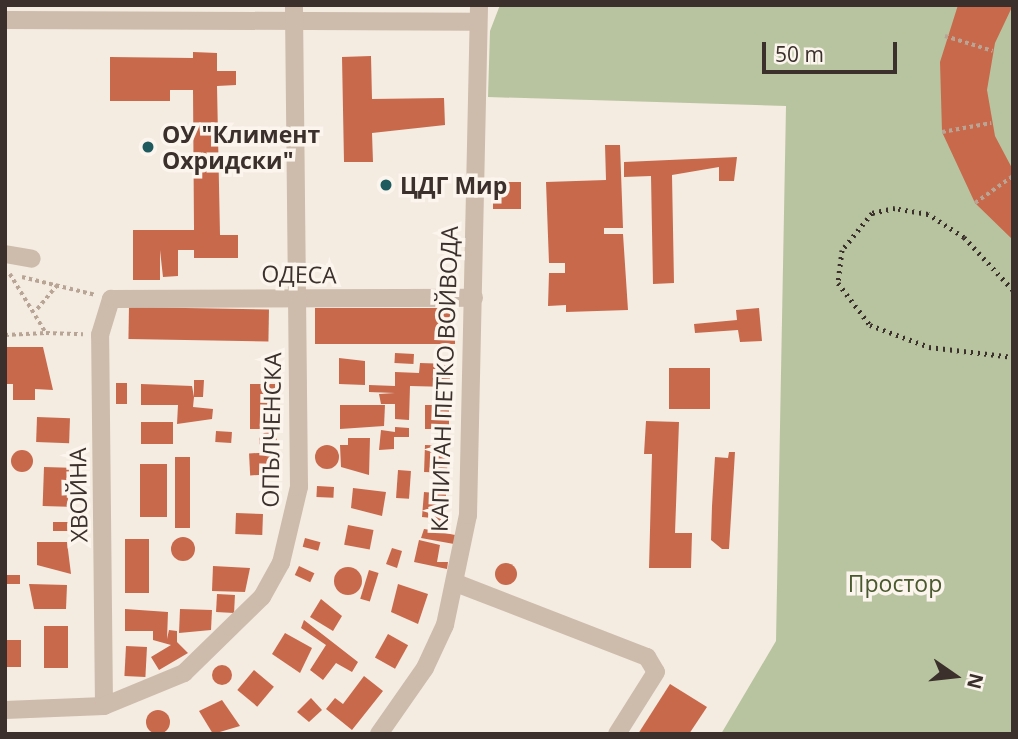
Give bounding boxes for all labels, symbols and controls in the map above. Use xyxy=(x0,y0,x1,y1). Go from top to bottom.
scale bar xyxy=(766,28,901,72)
text: 50 m xyxy=(775,40,824,68)
place label: ОУ "Климент Охридски" xyxy=(162,120,320,174)
marker: ОУ "Климент Охридски" xyxy=(140,139,156,155)
place label: ЦДГ Мир xyxy=(400,171,507,199)
marker: ЦДГ Мир xyxy=(378,177,394,193)
street label: КАПИТАН ПЕТКО ВОЙВОДА xyxy=(425,225,463,533)
street label: ОДЕСА xyxy=(261,260,337,288)
street label: ОПЪЛЧЕНСКА xyxy=(256,352,286,508)
street label: ХВОЙНА xyxy=(63,447,93,543)
park label: Простор xyxy=(848,569,942,597)
north arrow xyxy=(920,641,990,711)
text: N xyxy=(961,670,990,692)

